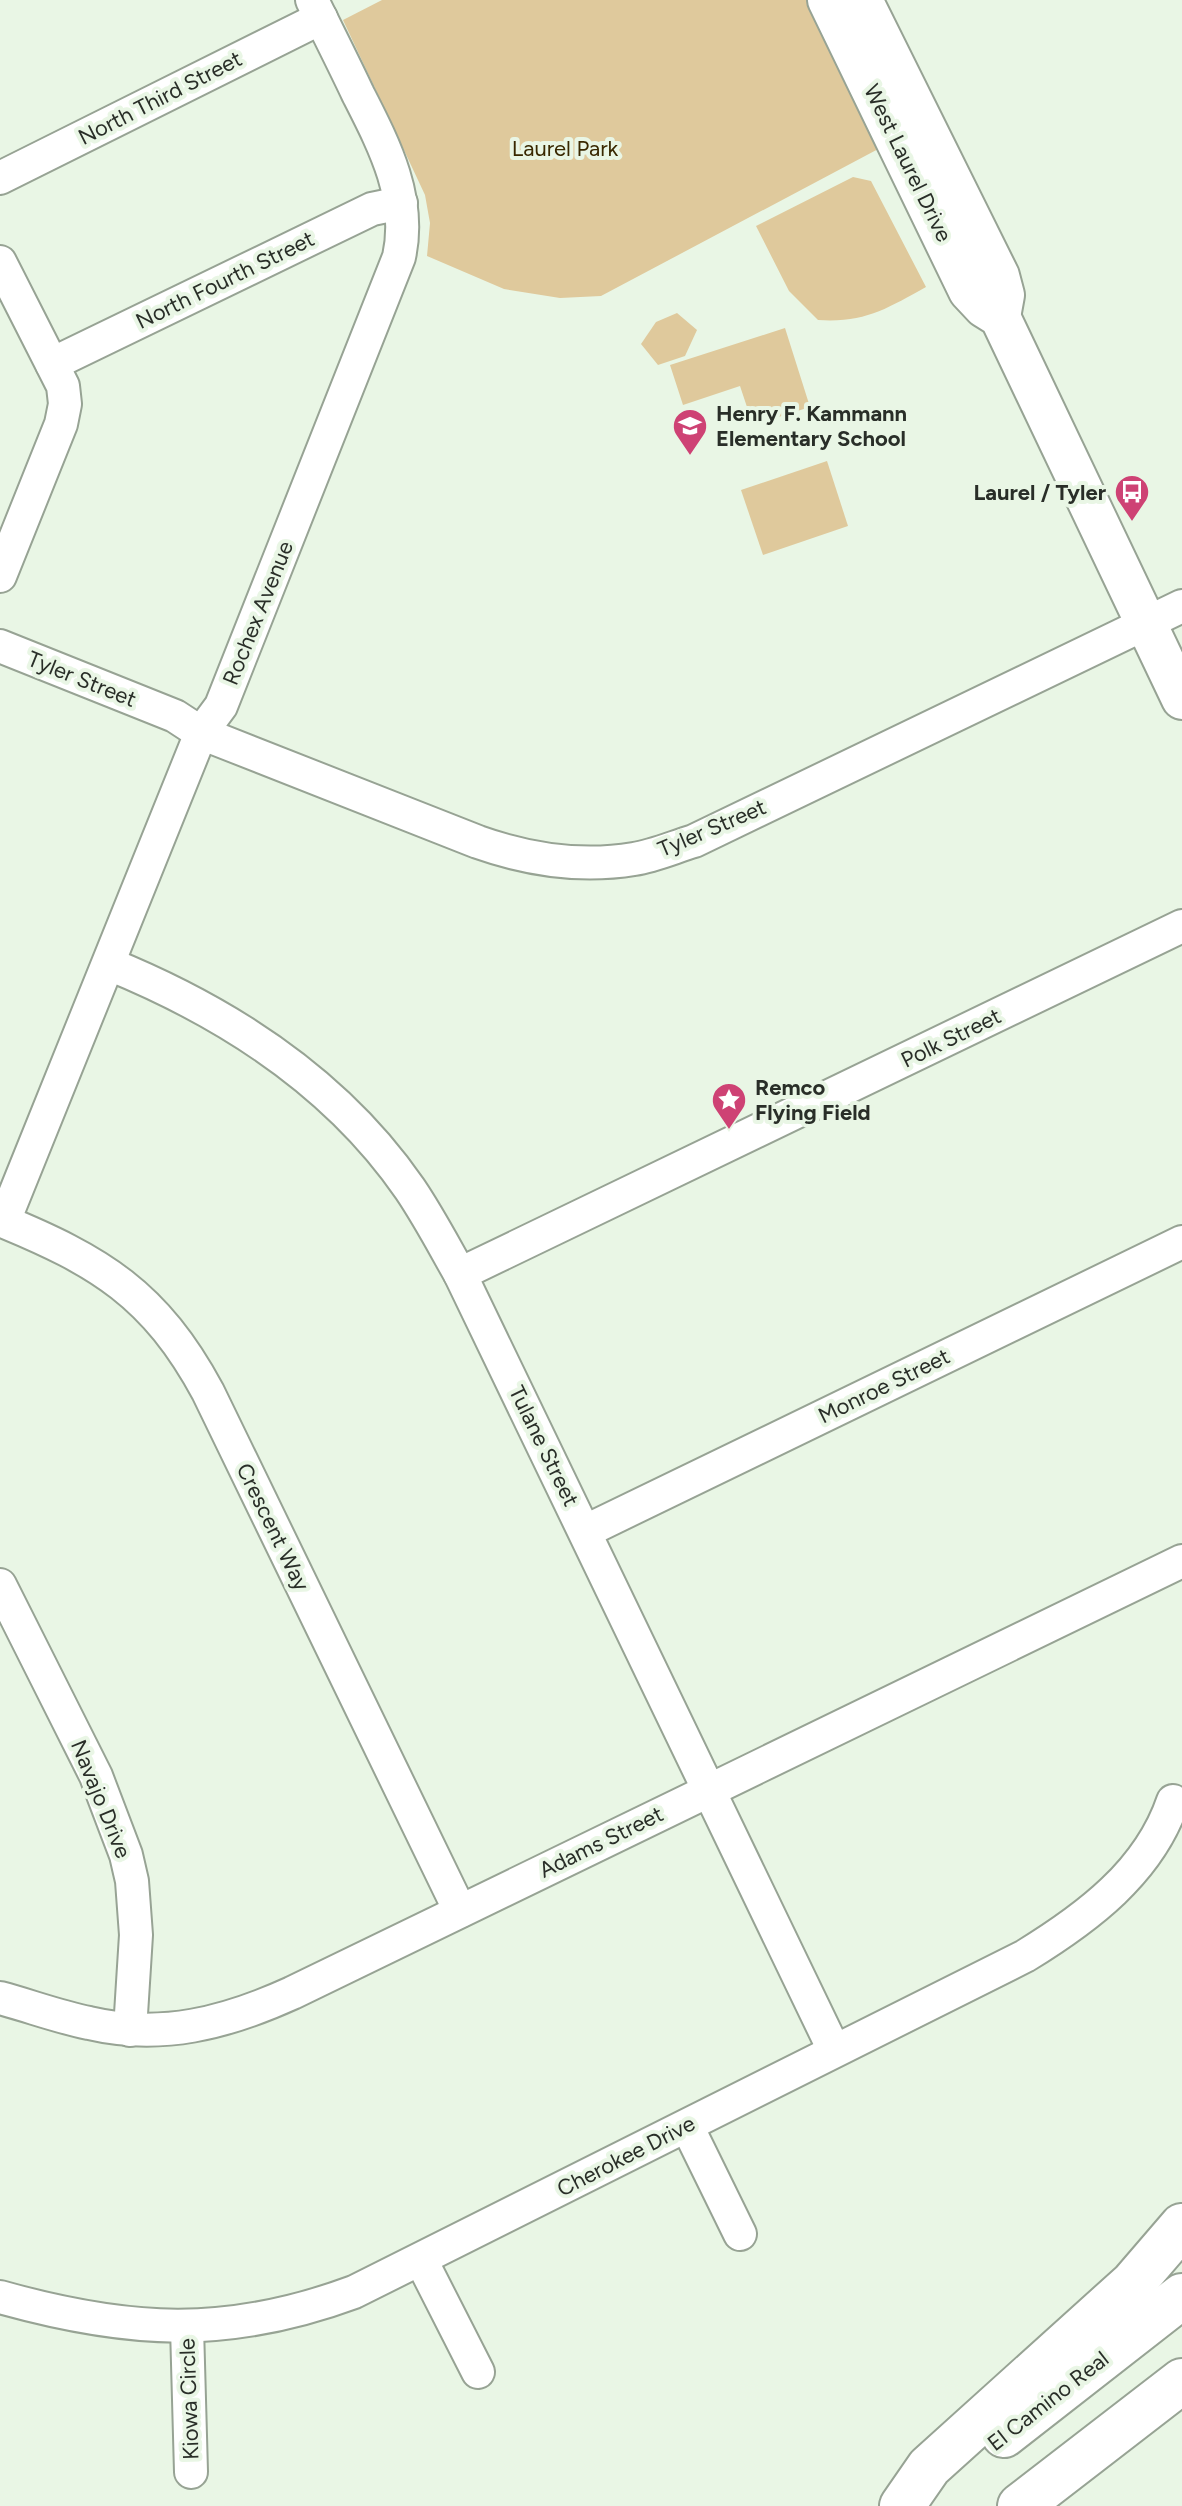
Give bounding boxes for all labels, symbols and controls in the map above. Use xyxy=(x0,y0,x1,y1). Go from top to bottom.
street label: North Third Street xyxy=(74,45,246,151)
street label: West Laurel Drive xyxy=(858,80,958,246)
park label: Laurel Park xyxy=(512,135,619,162)
street label: North Fourth Street xyxy=(131,225,319,335)
place label: Henry F. Kammann Elementary School xyxy=(716,400,907,452)
school or university icon: Henry F. Kammann Elementary School xyxy=(671,407,709,457)
bus stop icon: Laurel / Tyler xyxy=(1113,473,1151,523)
place label: Laurel / Tyler xyxy=(974,479,1107,506)
street label: Rochex Avenue xyxy=(217,537,299,689)
street label: Tyler Street xyxy=(24,645,140,713)
street label: Tyler Street xyxy=(654,793,770,863)
street label: Polk Street xyxy=(897,1002,1005,1074)
place label: Remco Flying Field xyxy=(755,1074,871,1126)
place icon: Remco Flying Field xyxy=(710,1081,748,1131)
street label: Monroe Street xyxy=(814,1343,954,1429)
street label: Tulane Street xyxy=(503,1381,585,1511)
street label: Crescent Way xyxy=(231,1459,316,1595)
street label: Navajo Drive xyxy=(65,1736,137,1862)
street label: Adams Street xyxy=(534,1800,668,1884)
street label: Cherokee Drive xyxy=(553,2110,699,2202)
street label: Kiowa Circle xyxy=(173,2338,205,2460)
street label: El Camino Real xyxy=(982,2345,1114,2457)

